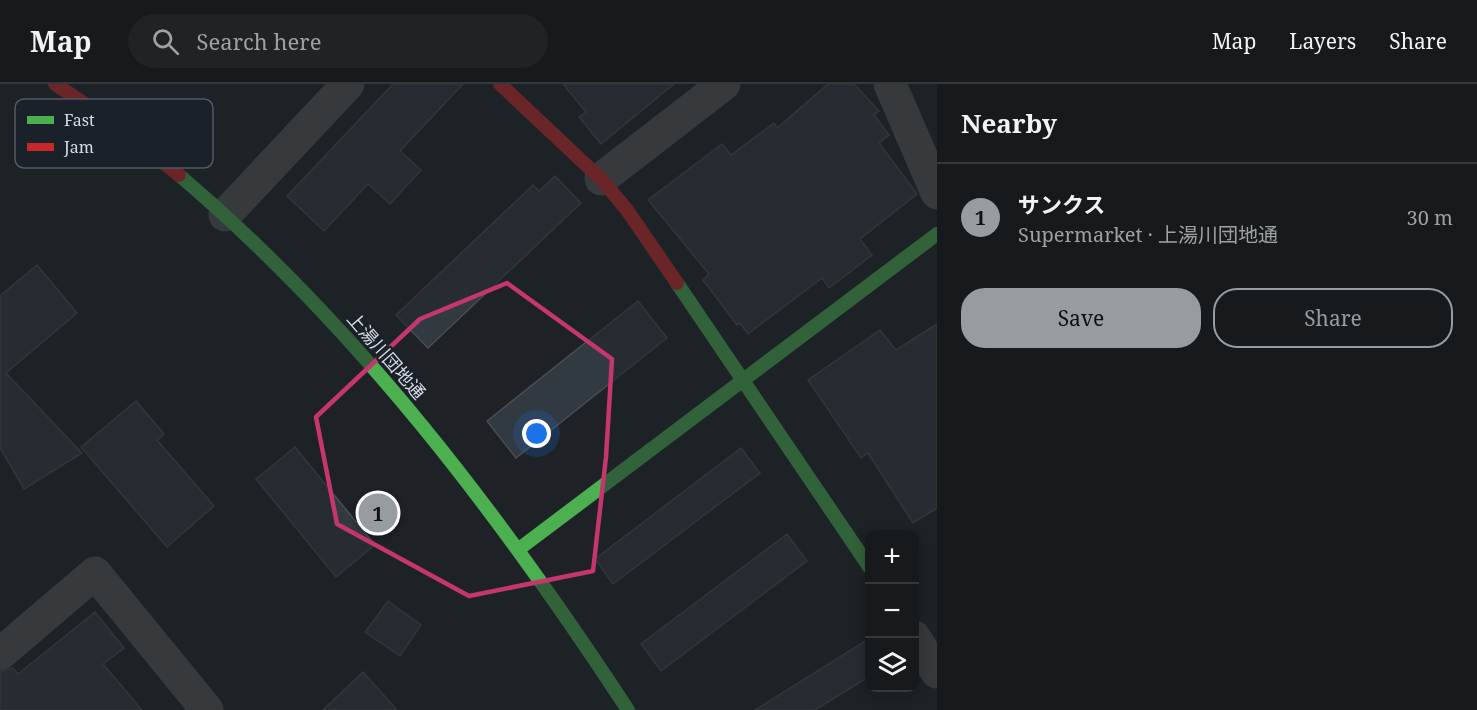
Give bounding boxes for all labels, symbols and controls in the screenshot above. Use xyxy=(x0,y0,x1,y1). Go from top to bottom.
search box xyxy=(128,14,548,68)
text: Map xyxy=(30,22,92,60)
icon: search xyxy=(149,25,182,58)
text: Search here xyxy=(197,26,321,56)
text: Map xyxy=(1212,27,1256,55)
text: Layers xyxy=(1289,27,1356,55)
text: Share xyxy=(1389,27,1447,55)
legend xyxy=(15,99,213,168)
text: Nearby xyxy=(961,105,1057,141)
text: Fast xyxy=(64,109,95,131)
text: Jam xyxy=(63,136,94,158)
text: サンクス xyxy=(1018,189,1105,219)
text: 1 xyxy=(975,204,986,231)
text: 30 m xyxy=(1407,204,1453,231)
text: Supermarket · 上湯川団地通 xyxy=(1018,221,1278,248)
button: Save xyxy=(961,288,1201,348)
button: Share xyxy=(1213,288,1453,348)
street label: 上湯川団地通 xyxy=(342,307,431,404)
your location xyxy=(522,419,551,448)
pin: 1 xyxy=(358,490,398,536)
map controls xyxy=(865,530,919,692)
button: + xyxy=(865,530,919,584)
button: − xyxy=(865,584,919,638)
button: layers xyxy=(865,638,919,692)

